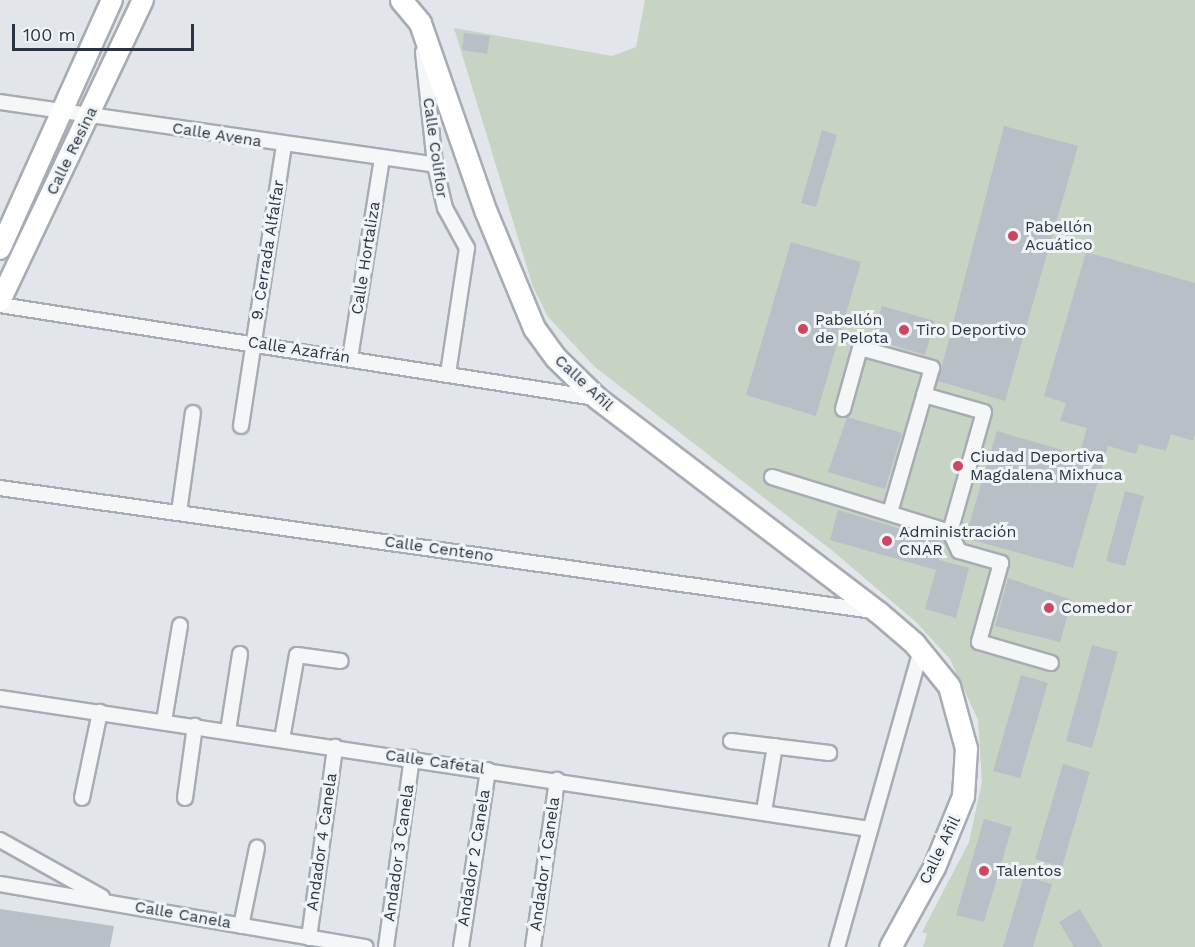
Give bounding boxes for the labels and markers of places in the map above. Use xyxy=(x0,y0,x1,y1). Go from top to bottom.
place label: Pabellón Acuático xyxy=(1025,217,1093,255)
marker: Pabellón Acuático xyxy=(1006,229,1020,243)
place label: Pabellón de Pelota xyxy=(815,310,889,348)
place label: Tiro Deportivo xyxy=(916,320,1026,340)
marker: Pabellón de Pelota xyxy=(796,322,810,336)
marker: Tiro Deportivo xyxy=(897,323,911,337)
place label: Ciudad Deportiva Magdalena Mixhuca xyxy=(970,447,1123,485)
marker: Ciudad Deportiva Magdalena Mixhuca xyxy=(951,459,965,473)
place label: Administración CNAR xyxy=(899,522,1016,560)
marker: Administración CNAR xyxy=(880,534,894,548)
place label: Comedor xyxy=(1061,598,1132,618)
marker: Comedor xyxy=(1042,601,1056,615)
place label: Talentos xyxy=(996,861,1062,881)
marker: Talentos xyxy=(977,864,991,878)

